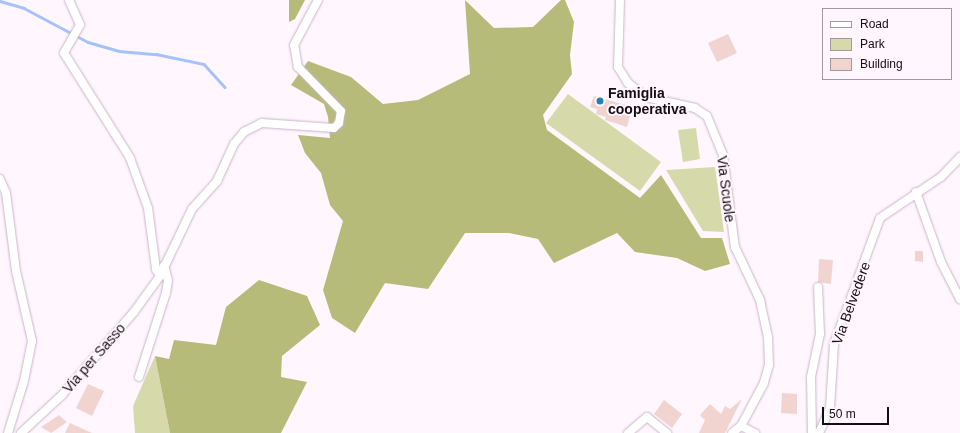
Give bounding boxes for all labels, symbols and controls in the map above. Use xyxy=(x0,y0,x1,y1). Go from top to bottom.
legend xyxy=(822,8,952,80)
text: Road xyxy=(860,17,889,31)
text: Park xyxy=(860,37,885,51)
text: Building xyxy=(860,57,903,71)
place label: Famiglia cooperativa xyxy=(608,85,687,118)
marker: Famiglia cooperativa xyxy=(595,96,605,106)
street label: Via Scuole xyxy=(714,155,738,223)
street label: Via Belvedere xyxy=(828,259,874,347)
street label: Via per Sasso xyxy=(59,320,129,396)
scale bar xyxy=(824,399,891,425)
text: 50 m xyxy=(829,407,856,421)

